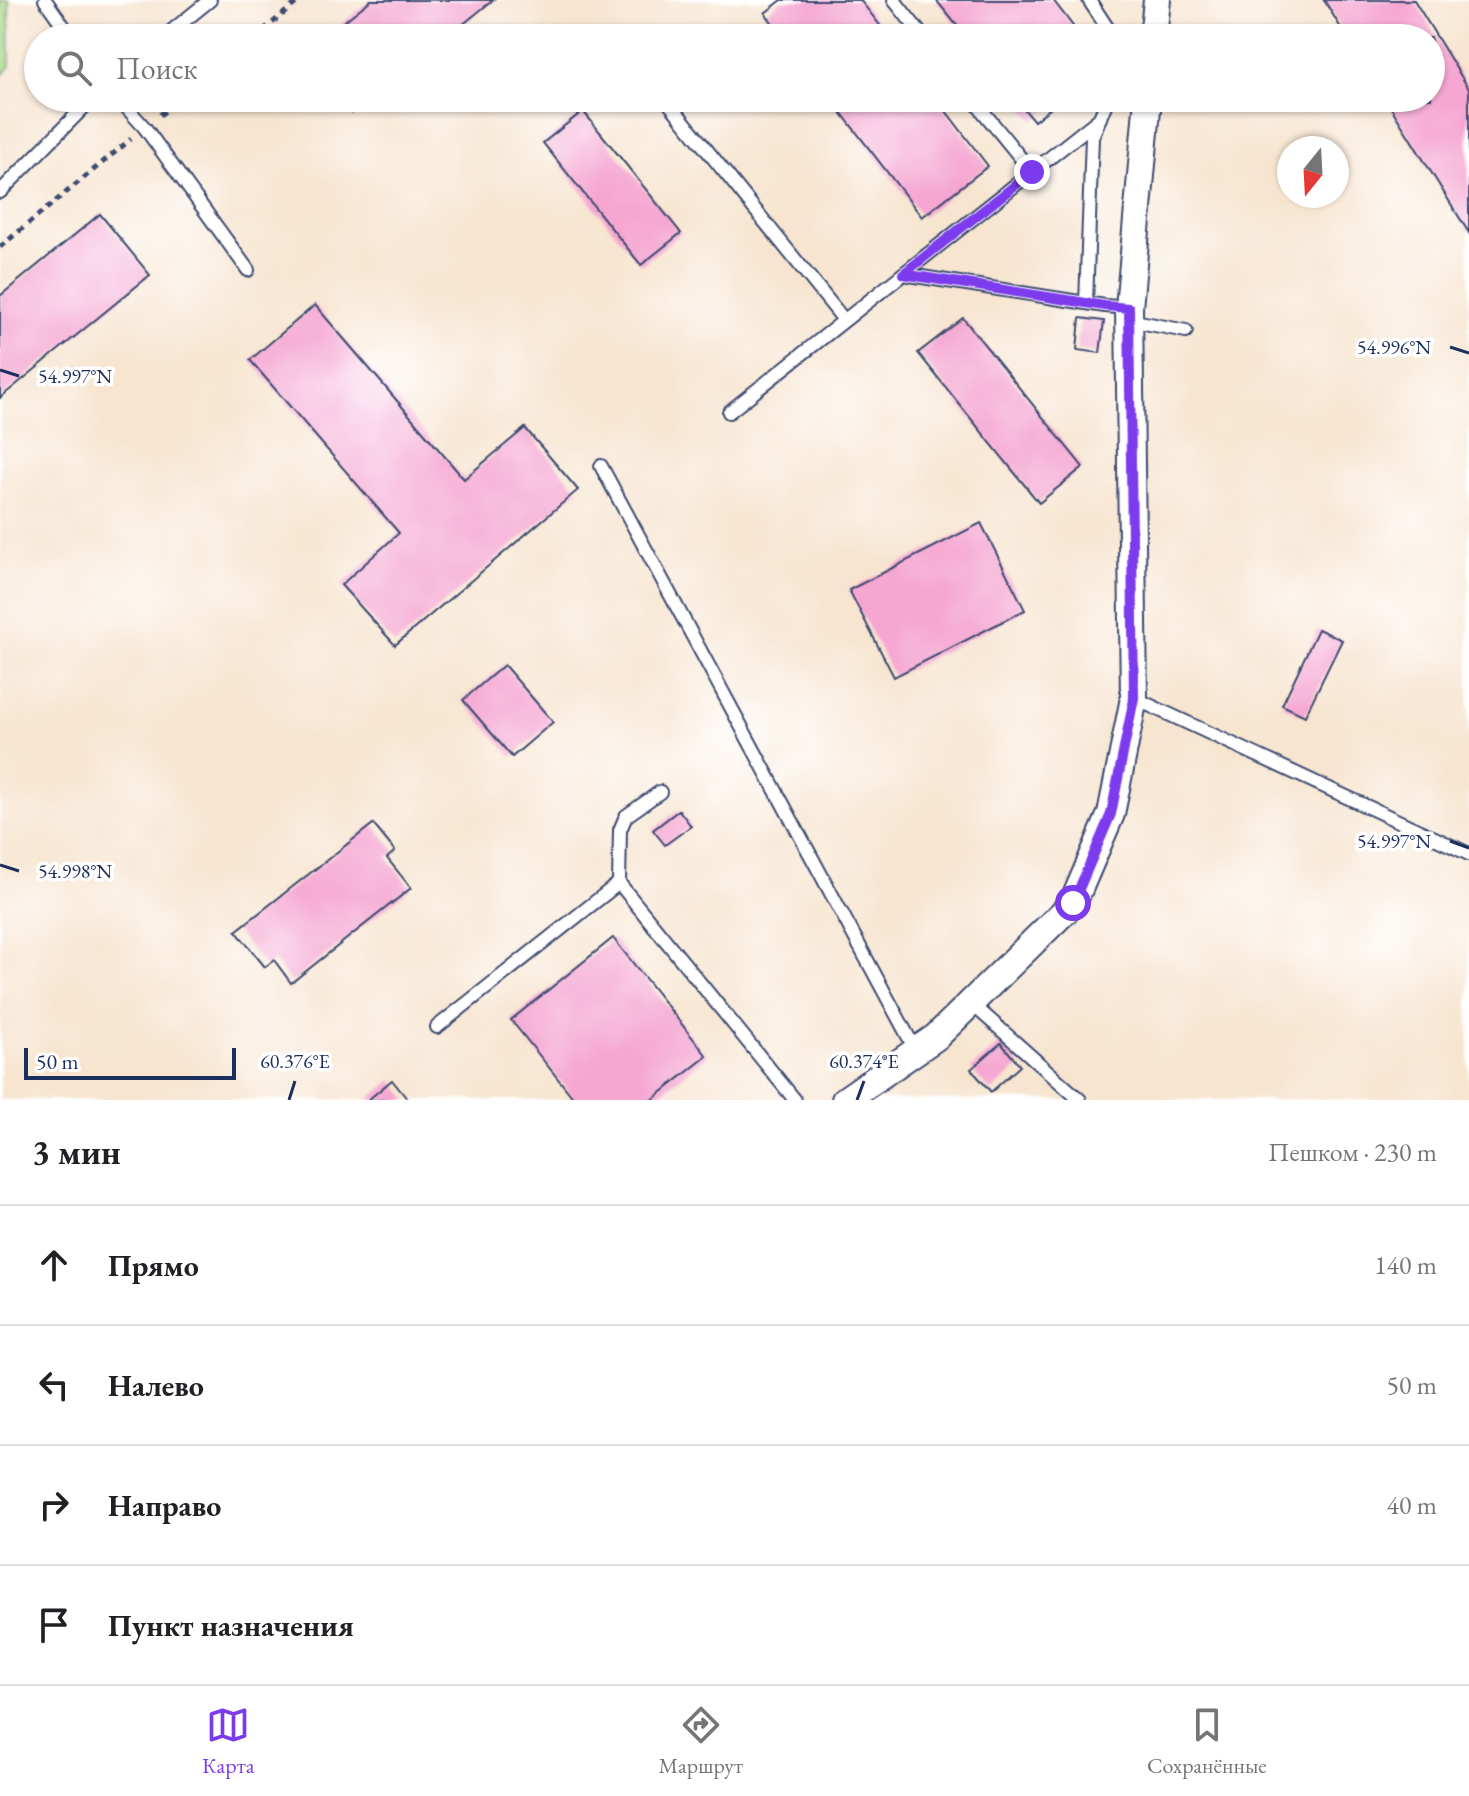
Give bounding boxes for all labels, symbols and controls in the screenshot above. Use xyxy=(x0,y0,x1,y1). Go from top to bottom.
search box xyxy=(24,24,1445,112)
icon: search xyxy=(52,46,96,90)
text: Поиск xyxy=(116,49,198,88)
north arrow xyxy=(1277,136,1349,208)
route end xyxy=(1014,154,1050,190)
text: 54.996°N xyxy=(1357,334,1431,360)
text: 54.997°N xyxy=(38,363,112,389)
text: 54.997°N xyxy=(1357,828,1431,854)
text: 54.998°N xyxy=(38,858,112,884)
route start xyxy=(1055,885,1091,921)
scale bar xyxy=(24,1044,236,1080)
text: 50 m xyxy=(36,1047,79,1076)
text: 60.376°E xyxy=(260,1048,330,1074)
text: 60.374°E xyxy=(829,1048,899,1074)
text: 3 мин xyxy=(32,1130,121,1174)
text: Пешком · 230 m xyxy=(1268,1135,1437,1169)
icon: ahead xyxy=(32,1243,76,1287)
text: Прямо xyxy=(108,1246,199,1285)
text: 140 m xyxy=(1374,1248,1437,1282)
icon: left xyxy=(32,1363,76,1407)
text: Налево xyxy=(108,1366,204,1405)
text: 50 m xyxy=(1387,1368,1437,1402)
icon: right xyxy=(32,1483,76,1527)
text: Направо xyxy=(108,1486,221,1525)
text: 40 m xyxy=(1387,1488,1437,1522)
icon: arrive xyxy=(32,1603,76,1647)
text: Пункт назначения xyxy=(108,1606,354,1645)
tab: Карта xyxy=(202,1703,255,1780)
tab: Маршрут xyxy=(659,1703,743,1780)
tab: Сохранённые xyxy=(1147,1703,1267,1780)

